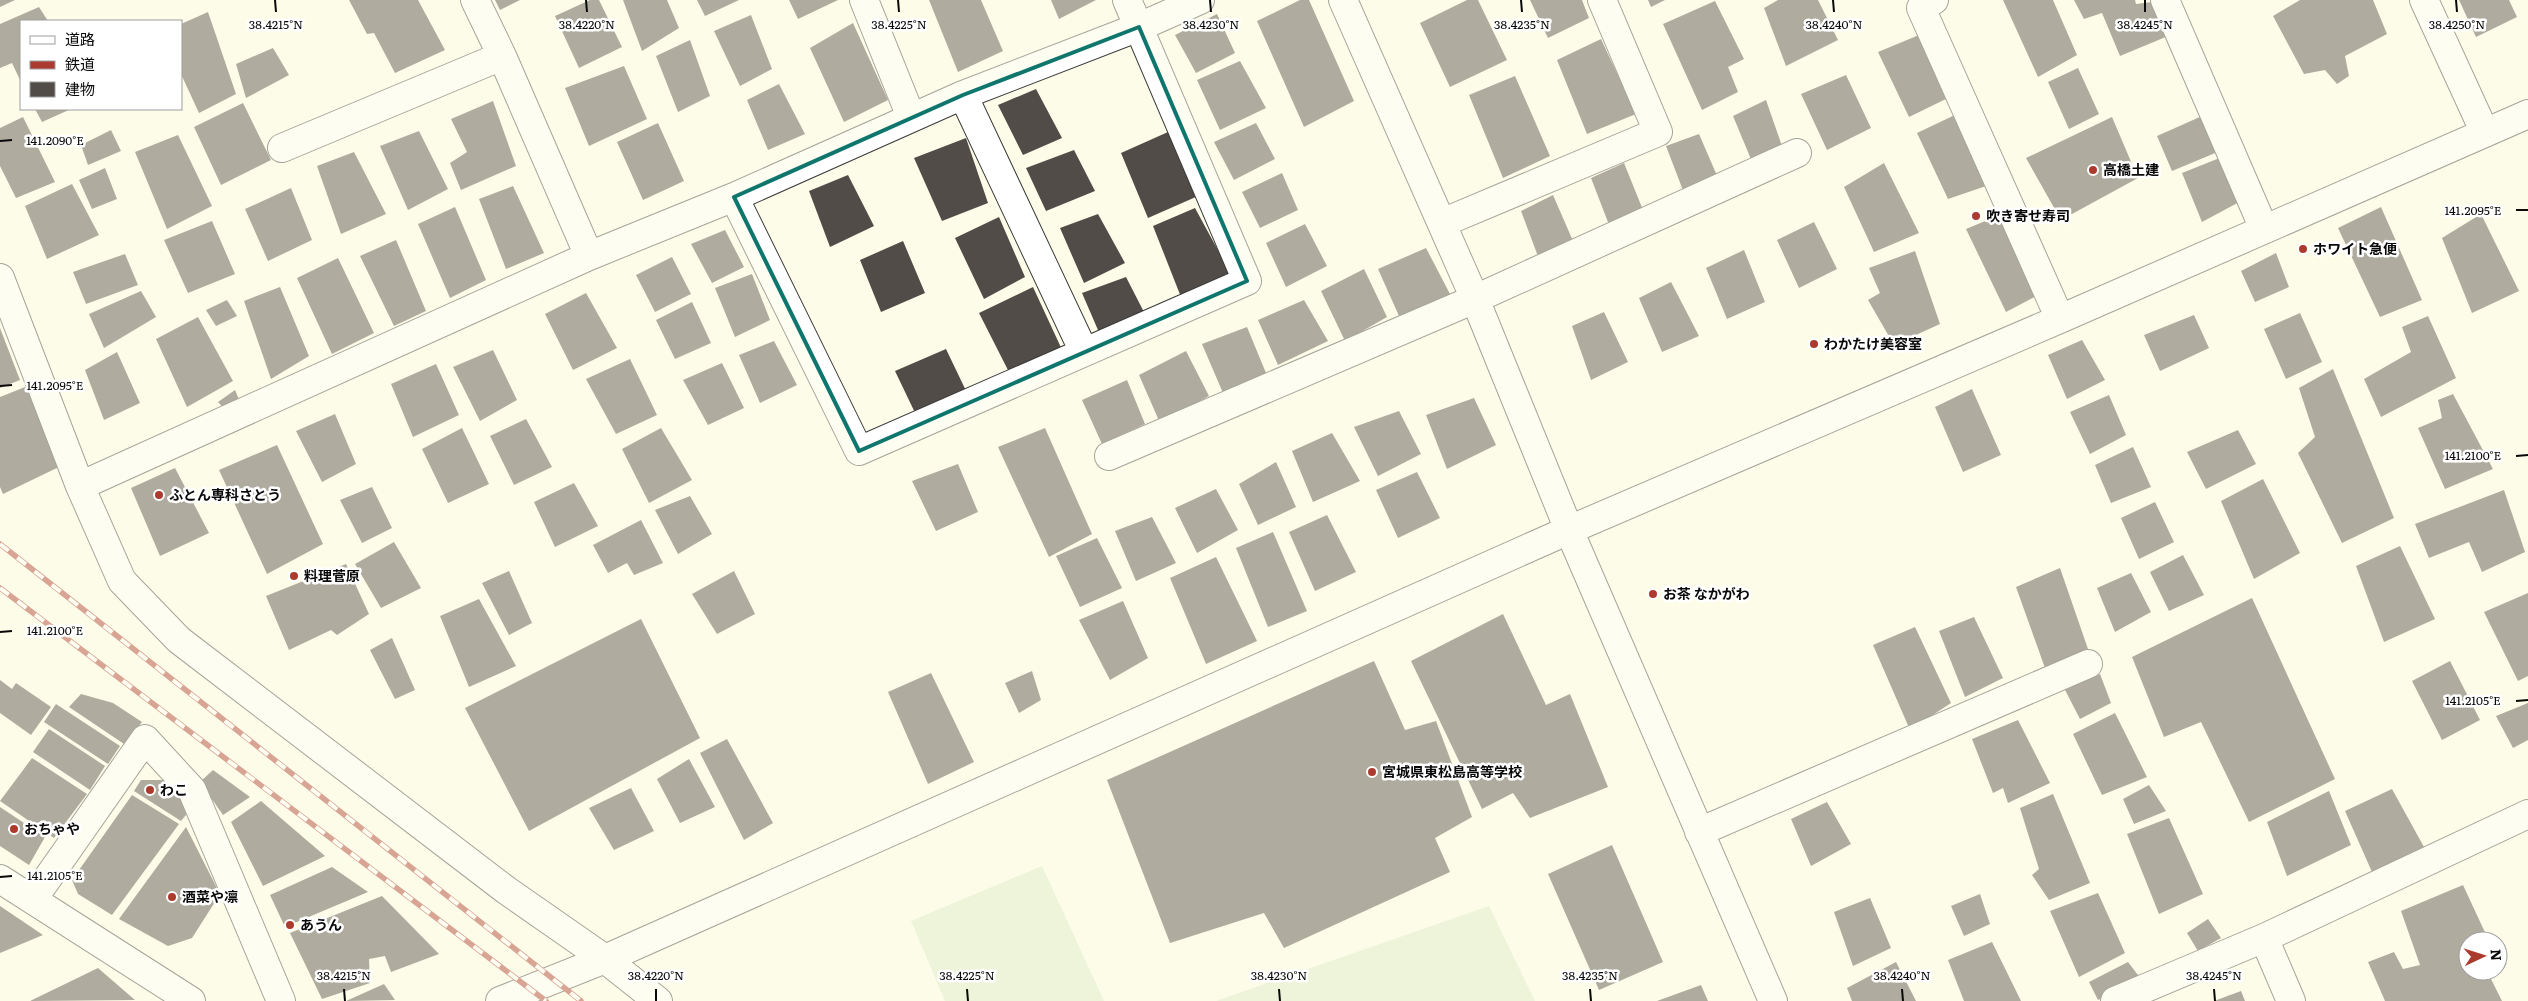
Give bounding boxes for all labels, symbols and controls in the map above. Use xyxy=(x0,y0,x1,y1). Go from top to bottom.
text: 38.4215°N xyxy=(249,15,303,33)
text: 38.4220°N xyxy=(559,15,615,33)
text: 38.4225°N xyxy=(871,15,927,33)
text: 38.4230°N xyxy=(1183,15,1239,33)
text: 38.4235°N xyxy=(1494,15,1550,33)
text: 38.4240°N xyxy=(1806,15,1862,33)
text: 38.4245°N xyxy=(2117,15,2173,33)
text: 38.4250°N xyxy=(2429,15,2485,33)
legend xyxy=(20,20,182,110)
text: 道路 xyxy=(65,27,95,50)
text: 鉄道 xyxy=(65,52,95,75)
text: 建物 xyxy=(65,77,95,100)
text: 141.2090°E xyxy=(26,131,84,149)
place label: 高橋土建 xyxy=(2103,159,2159,179)
marker: 高橋土建 xyxy=(2087,164,2099,176)
text: 141.2095°E xyxy=(2445,201,2502,219)
place label: 吹き寄せ寿司 xyxy=(1986,205,2070,225)
marker: 吹き寄せ寿司 xyxy=(1970,210,1982,222)
place label: ホワイト急便 xyxy=(2313,238,2397,258)
marker: ホワイト急便 xyxy=(2297,243,2309,255)
place label: わかたけ美容室 xyxy=(1824,333,1922,353)
marker: わかたけ美容室 xyxy=(1808,338,1820,350)
text: 141.2095°E xyxy=(27,376,84,394)
text: 141.2100°E xyxy=(2445,446,2502,464)
place label: ふとん専科さとう xyxy=(169,484,281,504)
marker: ふとん専科さとう xyxy=(153,489,165,501)
place label: 料理菅原 xyxy=(304,565,360,585)
marker: 料理菅原 xyxy=(288,570,300,582)
place label: お茶 なかがわ xyxy=(1663,583,1750,603)
marker: お茶 なかがわ xyxy=(1647,588,1659,600)
text: 141.2100°E xyxy=(27,621,84,639)
text: 141.2105°E xyxy=(2445,691,2501,709)
place label: 宮城県東松島高等学校 xyxy=(1382,761,1522,781)
marker: 宮城県東松島高等学校 xyxy=(1366,766,1378,778)
place label: わこ xyxy=(160,779,188,799)
marker: わこ xyxy=(144,784,156,796)
place label: おちゃや xyxy=(24,818,80,838)
marker: おちゃや xyxy=(8,823,20,835)
text: 141.2105°E xyxy=(27,866,83,884)
place label: 酒菜や凛 xyxy=(182,886,238,906)
marker: 酒菜や凛 xyxy=(166,891,178,903)
place label: あうん xyxy=(300,914,342,934)
marker: あうん xyxy=(284,919,296,931)
north arrow xyxy=(2458,931,2508,981)
text: N xyxy=(2487,948,2507,962)
text: 38.4215°N xyxy=(317,966,371,984)
text: 38.4220°N xyxy=(628,966,684,984)
text: 38.4225°N xyxy=(939,966,995,984)
text: 38.4230°N xyxy=(1251,966,1307,984)
text: 38.4235°N xyxy=(1562,966,1618,984)
text: 38.4240°N xyxy=(1874,966,1930,984)
text: 38.4245°N xyxy=(2186,966,2242,984)

